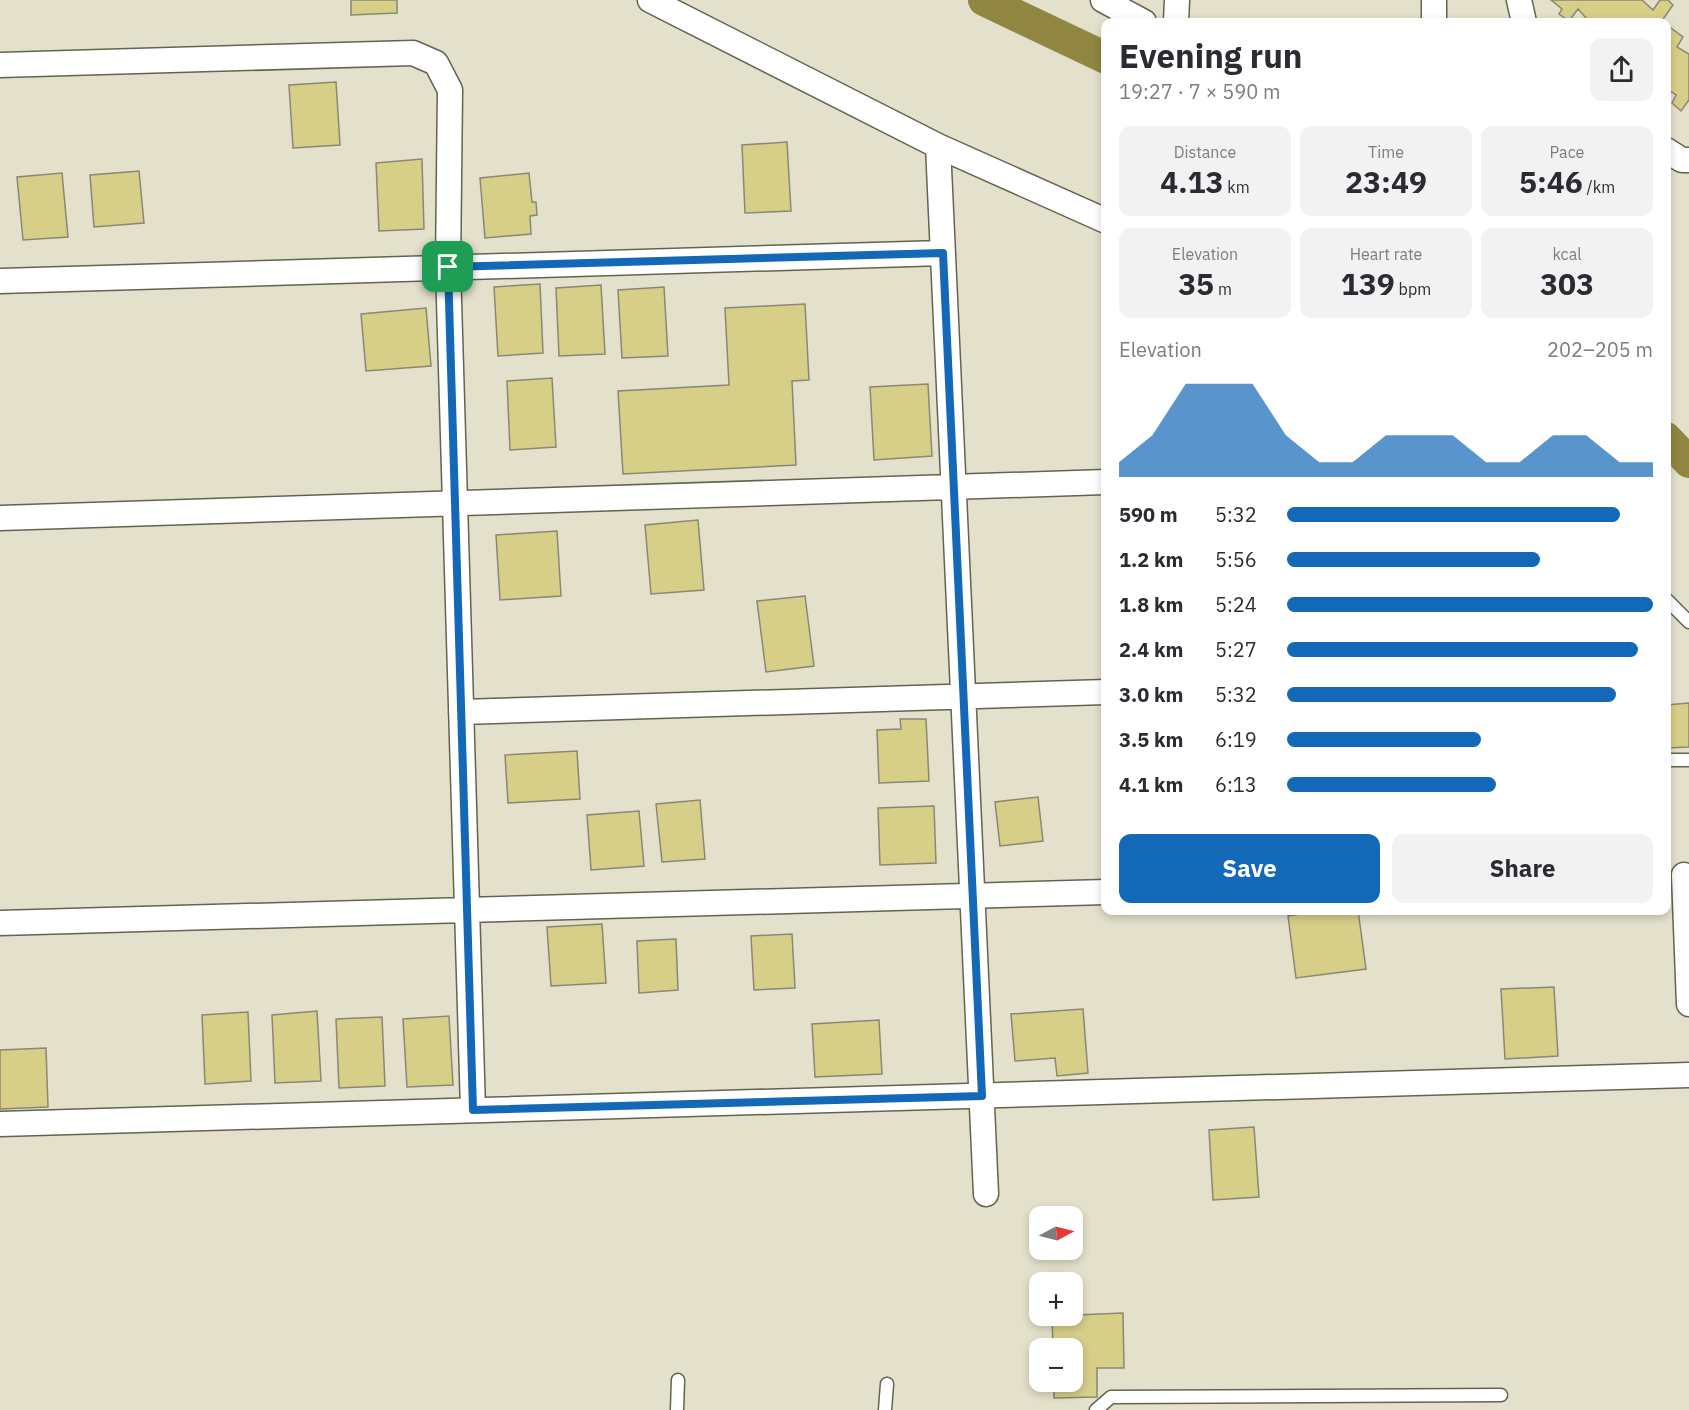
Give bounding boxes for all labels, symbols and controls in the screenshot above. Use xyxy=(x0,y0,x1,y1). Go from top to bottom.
text: Evening run xyxy=(1119,34,1303,77)
button: share xyxy=(1590,38,1653,101)
text: 19:27 · 7 × 590 m xyxy=(1119,78,1280,105)
text: Distance xyxy=(1174,142,1236,162)
text: Time xyxy=(1368,142,1404,162)
text: Pace xyxy=(1550,142,1584,162)
text: 4.13 xyxy=(1160,162,1224,201)
text: 23:49 xyxy=(1345,162,1427,201)
text: 5:46 xyxy=(1519,162,1583,201)
text: km xyxy=(1224,177,1250,197)
text: /km xyxy=(1583,177,1615,197)
pin xyxy=(422,241,473,292)
text: Elevation xyxy=(1172,244,1238,264)
text: Heart rate xyxy=(1350,244,1422,264)
text: kcal xyxy=(1552,244,1582,264)
icon: arrive xyxy=(431,250,464,283)
text: 35 xyxy=(1178,264,1214,303)
text: 139 xyxy=(1341,264,1395,303)
text: 303 xyxy=(1540,264,1594,303)
text: m xyxy=(1214,279,1232,299)
text: bpm xyxy=(1395,279,1431,299)
text: Elevation xyxy=(1119,336,1202,363)
text: 202–205 m xyxy=(1547,336,1653,363)
text: 590 m xyxy=(1119,501,1178,528)
text: 5:32 xyxy=(1215,501,1257,528)
text: 1.2 km xyxy=(1119,546,1183,573)
text: 5:56 xyxy=(1215,546,1257,573)
text: 1.8 km xyxy=(1119,591,1183,618)
text: 5:24 xyxy=(1215,591,1257,618)
text: 2.4 km xyxy=(1119,636,1183,663)
text: 5:27 xyxy=(1215,636,1257,663)
text: 3.0 km xyxy=(1119,681,1183,708)
text: 5:32 xyxy=(1215,681,1257,708)
text: 3.5 km xyxy=(1119,726,1183,753)
text: 6:19 xyxy=(1215,726,1257,753)
text: 4.1 km xyxy=(1119,771,1183,798)
text: 6:13 xyxy=(1215,771,1257,798)
button: Save xyxy=(1119,834,1380,903)
button: Share xyxy=(1392,834,1653,903)
north arrow xyxy=(1029,1206,1083,1260)
map controls xyxy=(1029,1206,1083,1392)
button: + xyxy=(1029,1272,1083,1326)
button: − xyxy=(1029,1338,1083,1392)

